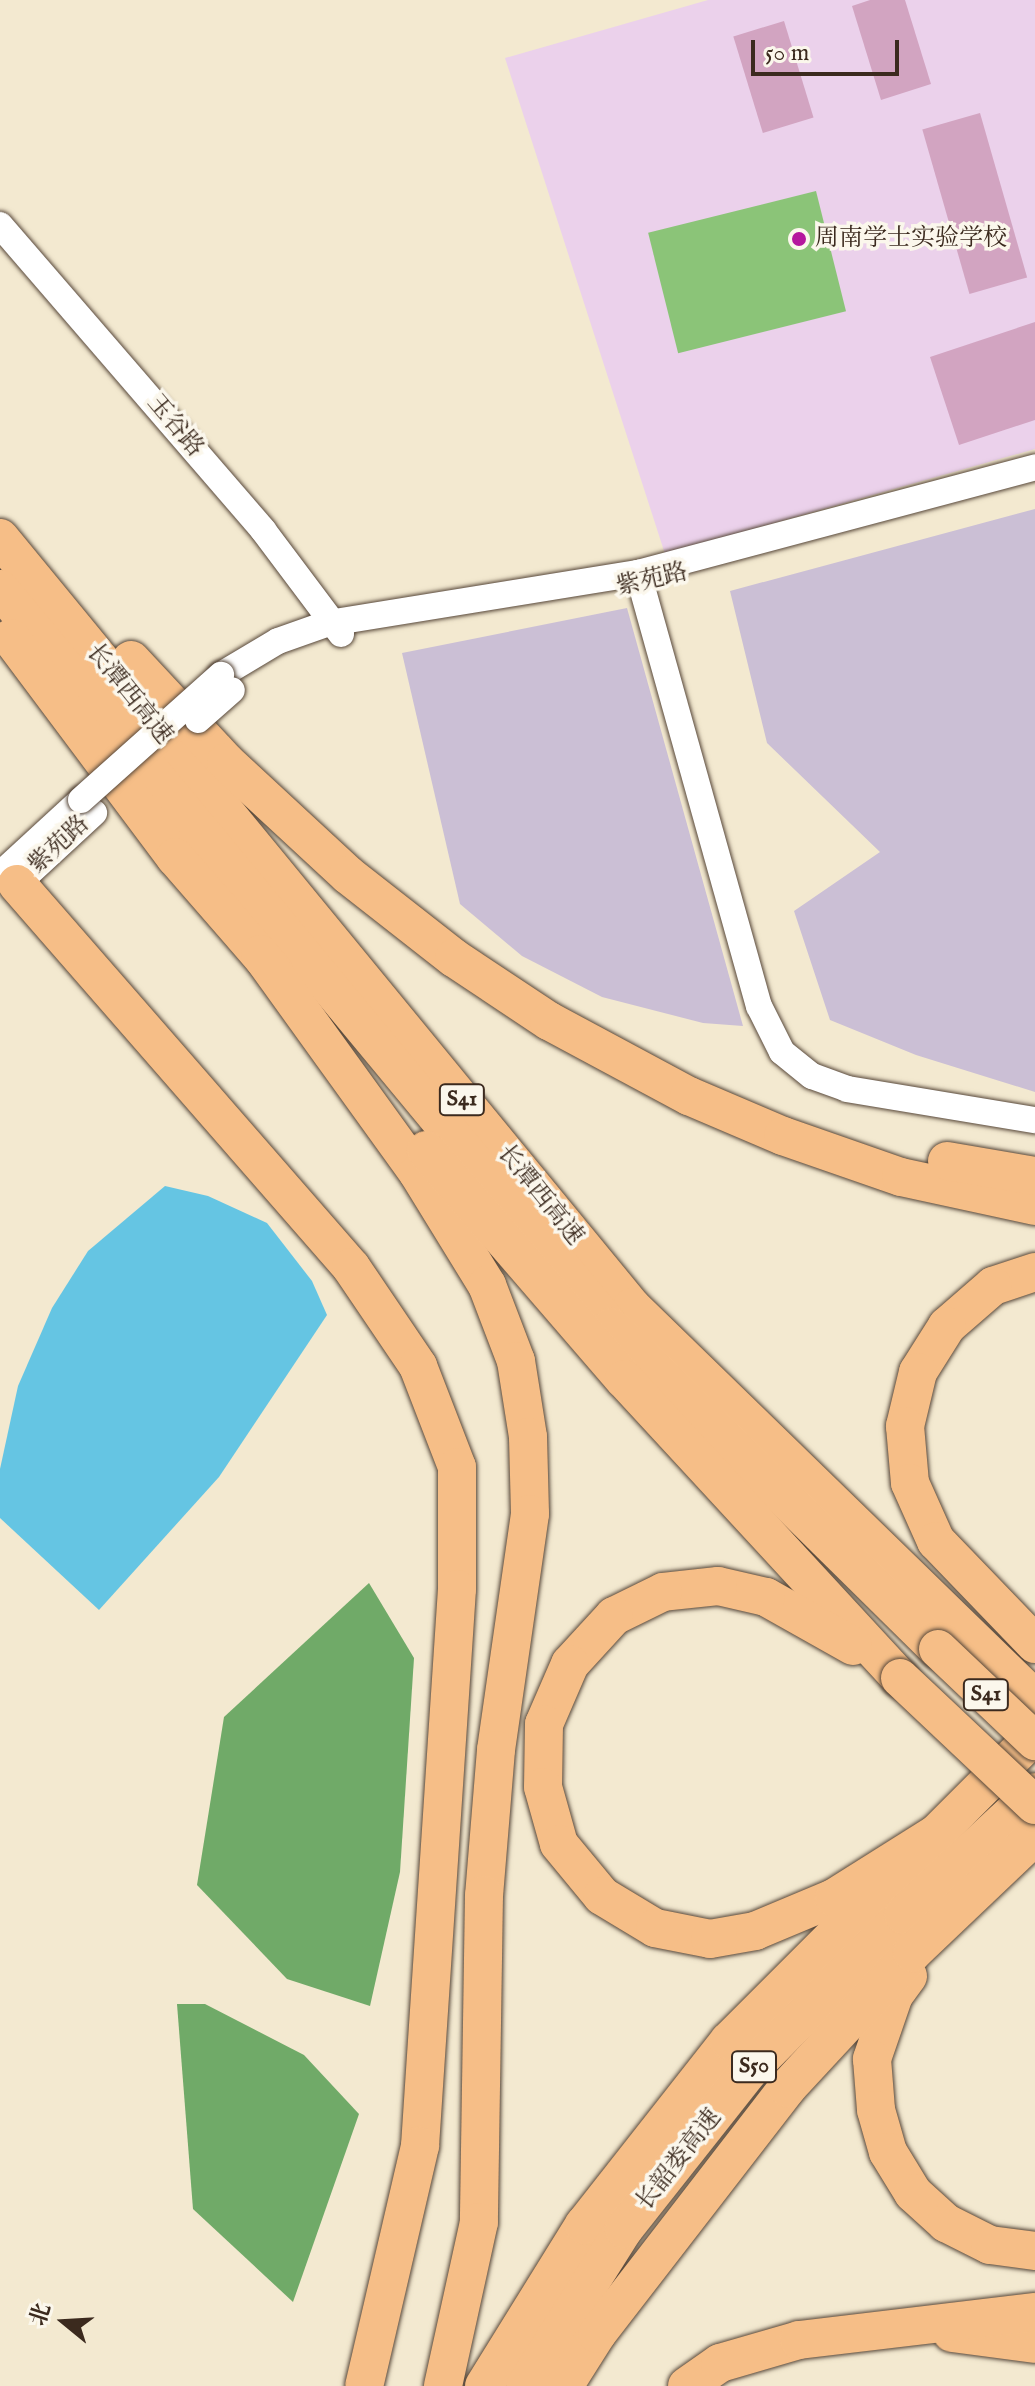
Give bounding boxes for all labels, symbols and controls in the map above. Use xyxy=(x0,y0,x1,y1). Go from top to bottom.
scale bar xyxy=(755,24,903,74)
text: 50 m xyxy=(765,38,809,69)
place label: 周南学士实验学校 xyxy=(815,225,1007,253)
marker: 周南学士实验学校 xyxy=(790,230,808,248)
street label: 玉谷路 xyxy=(141,389,209,463)
street label: 紫苑路 xyxy=(614,558,690,602)
street label: 长潭西高速 xyxy=(80,638,178,750)
street label: 紫苑路 xyxy=(23,810,95,880)
road number: S41 xyxy=(438,1082,486,1118)
street label: 长潭西高速 xyxy=(491,1139,589,1251)
road number: S41 xyxy=(962,1677,1010,1713)
road number: S50 xyxy=(730,2049,778,2085)
street label: 长韶娄高速 xyxy=(631,2104,727,2216)
north arrow xyxy=(24,2282,104,2362)
text: 北 xyxy=(24,2300,58,2329)

